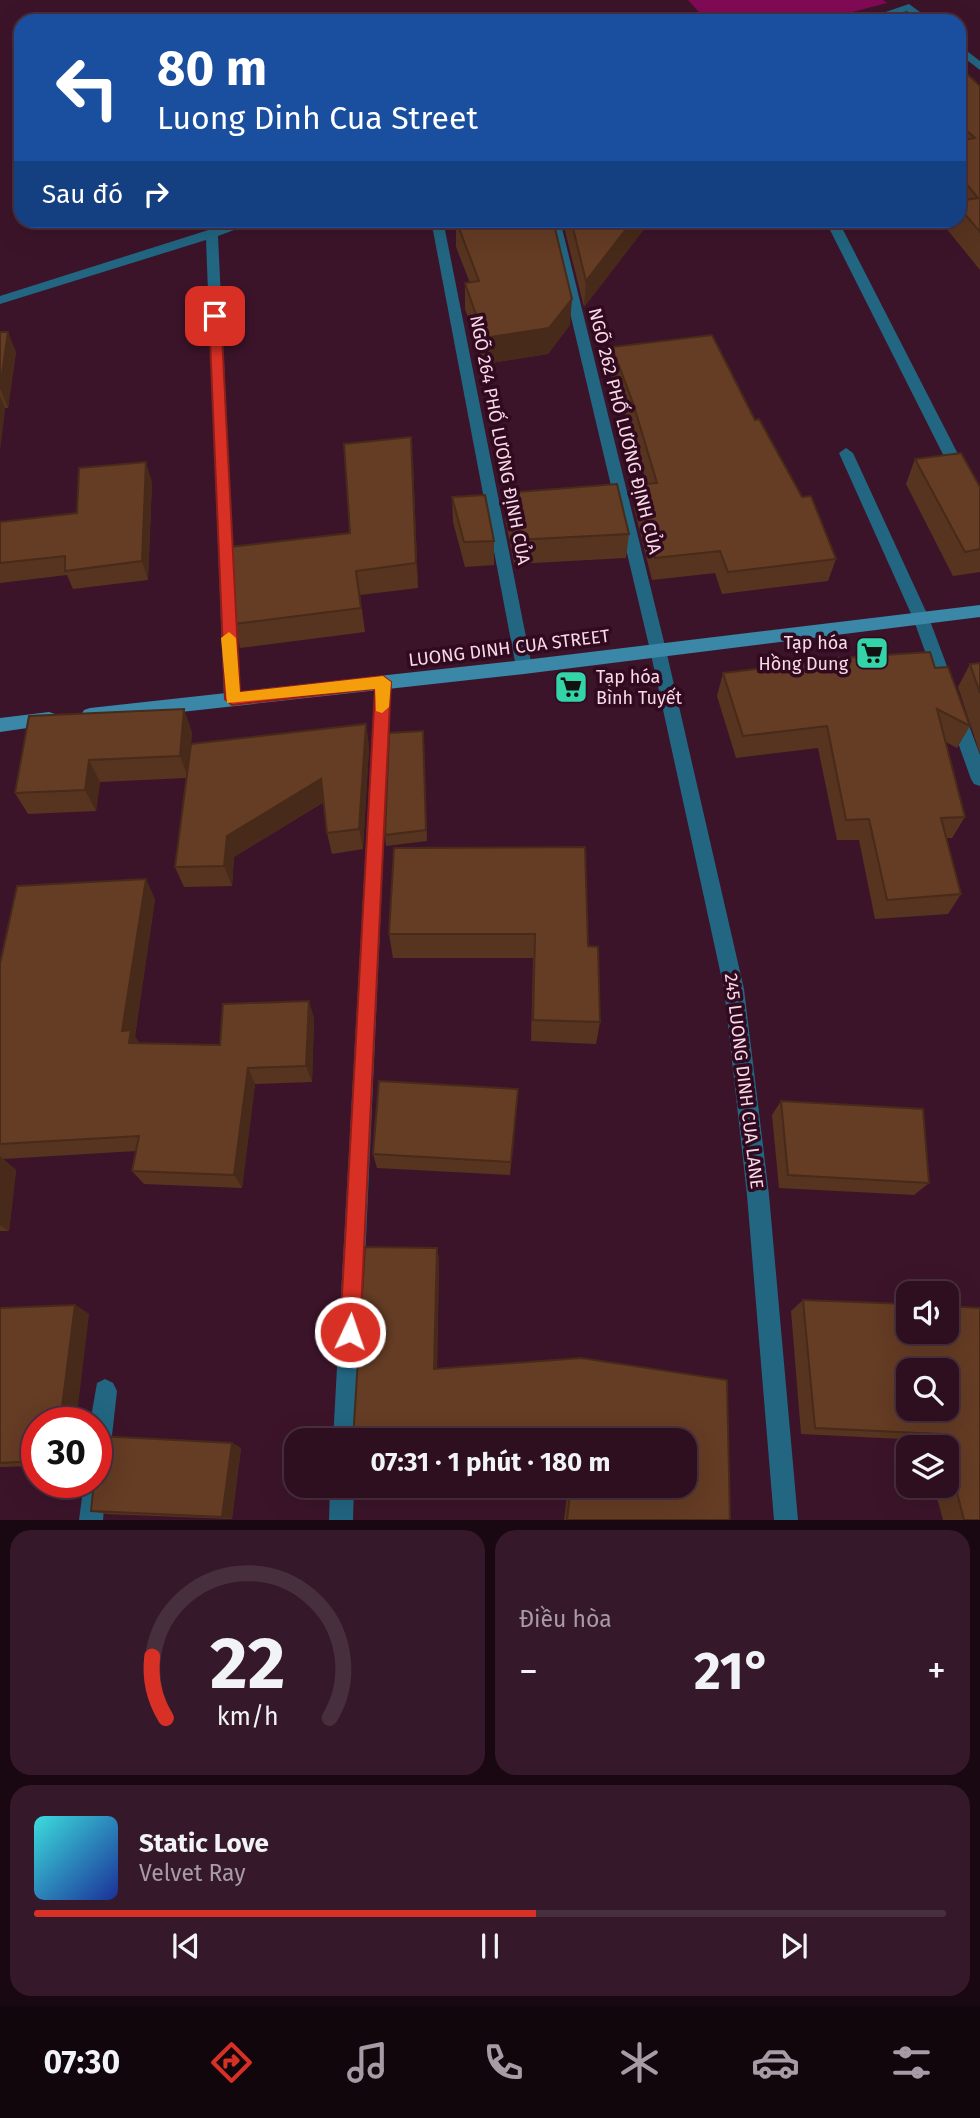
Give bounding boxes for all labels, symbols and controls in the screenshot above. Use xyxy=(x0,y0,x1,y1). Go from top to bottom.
text: 80 m xyxy=(157,39,267,98)
icon: left xyxy=(42,42,133,133)
text: Luong Dinh Cua Street xyxy=(157,99,478,137)
icon: right xyxy=(137,175,175,213)
text: Sau đó xyxy=(42,179,123,210)
pin xyxy=(185,286,245,346)
icon: arrive xyxy=(196,297,234,335)
street label: NGÕ 262 PHỐ LƯƠNG ĐỊNH CỦA xyxy=(584,305,669,557)
street label: NGÕ 264 PHỐ LƯƠNG ĐỊNH CỦA xyxy=(465,313,538,567)
street label: LUONG DINH CUA STREET xyxy=(407,625,611,671)
place label: Tạp hóa Hồng Dung xyxy=(759,632,849,675)
supermarket icon: Tạp hóa Hồng Dung xyxy=(853,634,891,672)
place label: Tạp hóa Bình Tuyết xyxy=(596,666,683,709)
supermarket icon: Tạp hóa Bình Tuyết xyxy=(552,668,590,706)
street label: 245 LUONG DINH CUA LANE xyxy=(720,972,768,1190)
map controls xyxy=(896,1281,959,1498)
button: sound xyxy=(896,1281,959,1344)
position arrow xyxy=(313,1295,387,1369)
button: search xyxy=(896,1358,959,1421)
speed limit sign: 30 xyxy=(21,1407,112,1498)
button: layers xyxy=(896,1435,959,1498)
text: 07:31 · 1 phút · 180 m xyxy=(371,1447,610,1478)
text: Điều hòa xyxy=(519,1605,612,1633)
text: 22 xyxy=(210,1621,285,1708)
text: 21° xyxy=(694,1640,771,1703)
text: − xyxy=(519,1648,538,1694)
text: + xyxy=(927,1648,946,1694)
text: km/h xyxy=(217,1702,278,1732)
text: Static Love xyxy=(139,1828,269,1859)
text: Velvet Ray xyxy=(139,1859,246,1887)
icon: previous xyxy=(167,1927,205,1965)
icon: pause xyxy=(471,1927,509,1965)
icon: next xyxy=(775,1927,813,1965)
icon: directions xyxy=(207,2038,256,2087)
icon: music xyxy=(343,2038,392,2087)
icon: phone xyxy=(479,2038,528,2087)
icon: climate xyxy=(615,2038,664,2087)
icon: car xyxy=(751,2038,800,2087)
icon: filters xyxy=(887,2038,936,2087)
text: 07:30 xyxy=(44,2043,120,2081)

